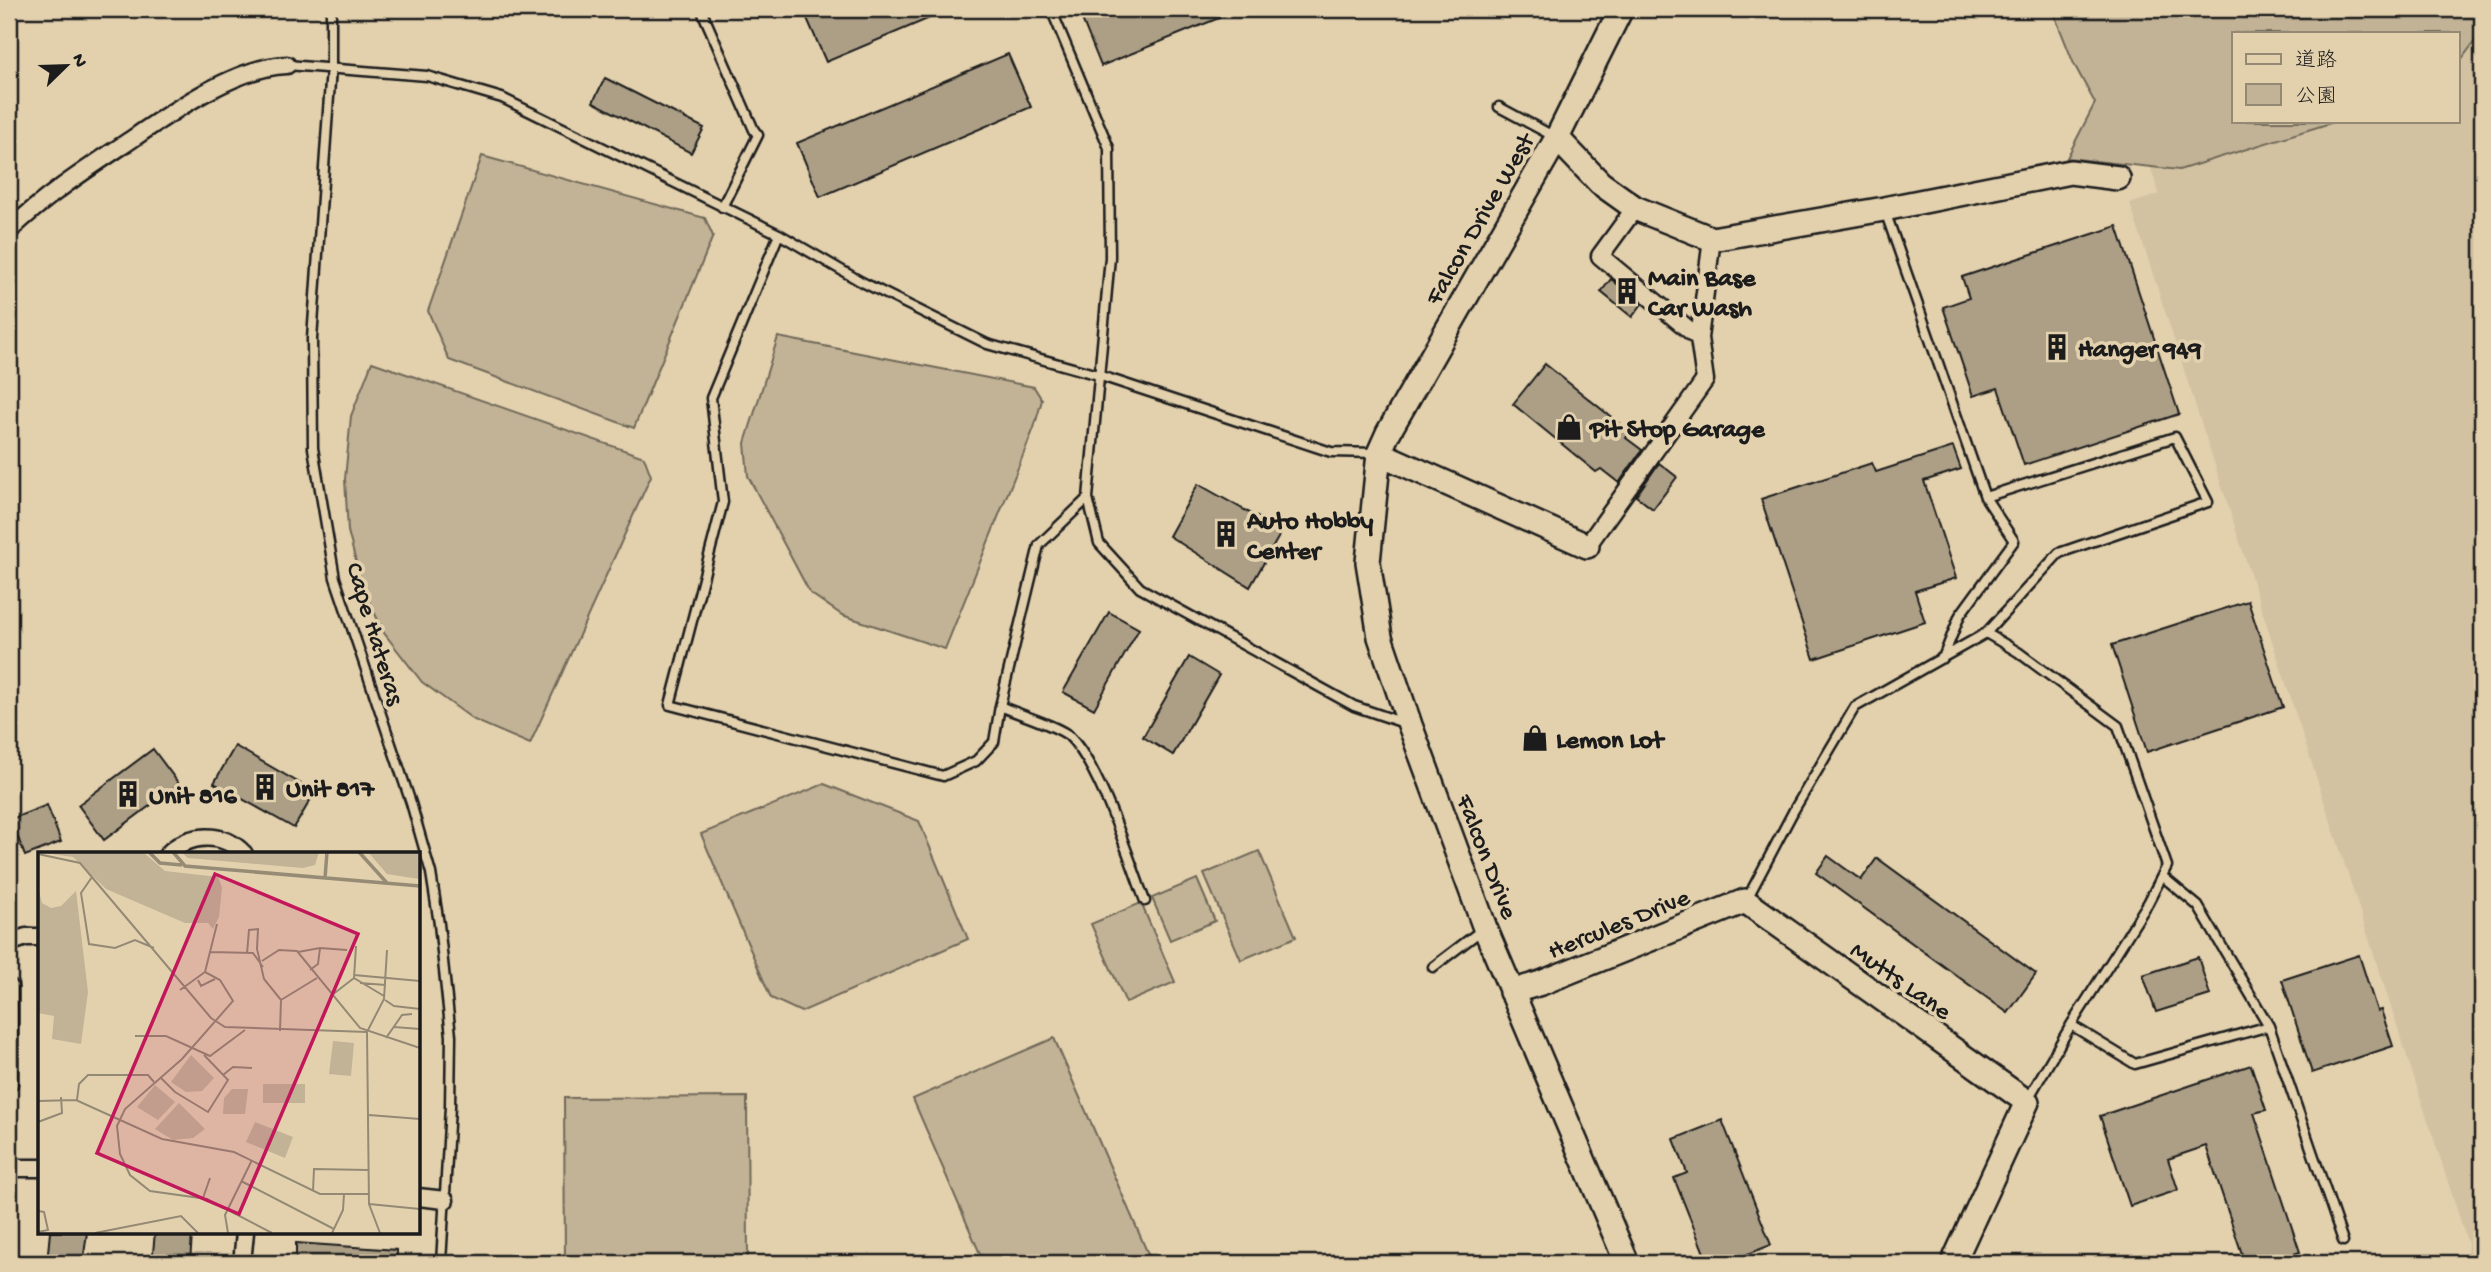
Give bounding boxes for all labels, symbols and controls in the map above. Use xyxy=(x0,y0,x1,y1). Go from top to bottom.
north arrow xyxy=(32,32,102,102)
legend xyxy=(2232,32,2460,122)
text: 道路 xyxy=(2295,49,2337,75)
text: N xyxy=(65,51,91,71)
text: 公園 xyxy=(2295,86,2337,111)
street label: Falcon Drive West xyxy=(1420,127,1545,312)
place label: Main Base Car Wash xyxy=(1648,265,1757,326)
building icon: Main Base Car Wash xyxy=(1612,276,1642,306)
building icon: Hanger 949 xyxy=(2042,332,2072,362)
place label: Hanger 949 xyxy=(2078,336,2202,367)
shop icon: Pit Stop Garage xyxy=(1554,412,1584,442)
place label: Pit Stop Garage xyxy=(1588,416,1766,447)
place label: Auto Hobby Center xyxy=(1246,508,1374,569)
building icon: Auto Hobby Center xyxy=(1211,519,1241,549)
street label: Cape Hateras xyxy=(336,559,409,711)
shop icon: Lemon Lot xyxy=(1520,723,1550,753)
place label: Lemon Lot xyxy=(1556,727,1665,758)
building icon: Unit 817 xyxy=(250,772,280,802)
place label: Unit 817 xyxy=(286,776,376,807)
building icon: Unit 816 xyxy=(113,779,143,809)
place label: Unit 816 xyxy=(149,783,238,814)
street label: Falcon Drive xyxy=(1446,790,1523,925)
inset map xyxy=(38,852,420,1234)
street label: Hercules Drive xyxy=(1544,883,1696,969)
street label: Mutts Lane xyxy=(1843,936,1957,1029)

